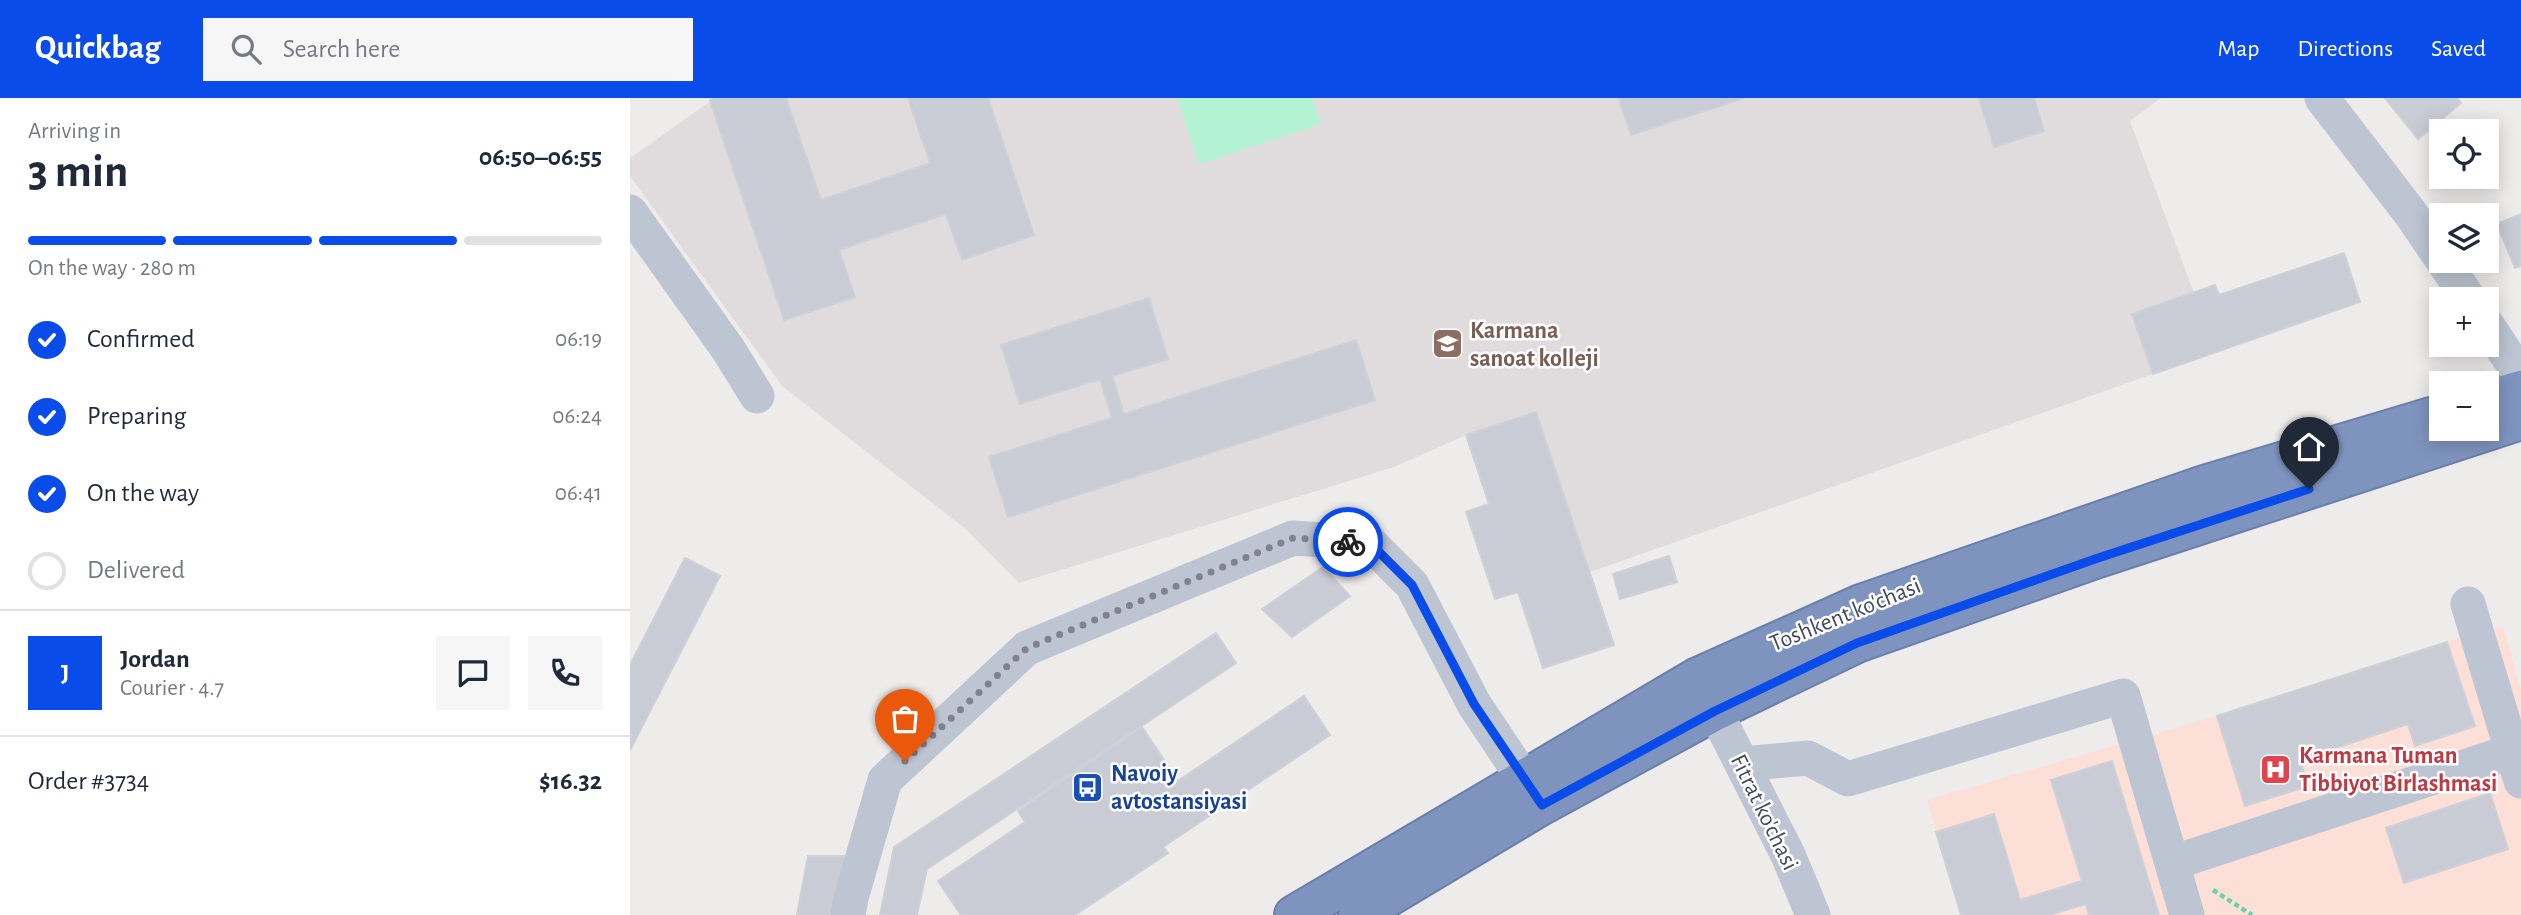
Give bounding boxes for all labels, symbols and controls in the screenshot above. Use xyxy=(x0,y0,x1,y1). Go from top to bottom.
search box xyxy=(203,18,693,81)
icon: search xyxy=(227,30,265,68)
text: Quickbag xyxy=(35,32,161,65)
text: Search here xyxy=(283,36,400,62)
text: Map xyxy=(2217,37,2259,61)
text: Directions xyxy=(2297,37,2393,61)
text: Saved xyxy=(2431,37,2486,61)
map controls xyxy=(2429,119,2499,441)
button: locate xyxy=(2429,119,2499,189)
text: Arriving in xyxy=(28,120,121,143)
text: 06:50–06:55 xyxy=(479,144,602,170)
text: 3 min xyxy=(28,149,128,195)
button: layers xyxy=(2429,203,2499,273)
text: On the way · 280 m xyxy=(28,257,196,280)
button: + xyxy=(2429,287,2499,357)
place label: Karmana sanoat kolleji xyxy=(1470,319,1599,371)
icon: check xyxy=(28,321,66,359)
text: Confirmed xyxy=(87,326,195,352)
school or university icon: Karmana sanoat kolleji xyxy=(1430,327,1464,361)
text: 06:19 xyxy=(555,328,602,351)
button: − xyxy=(2429,371,2499,441)
icon: check xyxy=(28,398,66,436)
text: Preparing xyxy=(87,403,186,429)
text: 06:24 xyxy=(552,405,602,428)
pin xyxy=(2279,417,2339,489)
icon: home xyxy=(2290,428,2328,466)
icon: check xyxy=(28,475,66,513)
text: On the way xyxy=(87,480,199,506)
text: 06:41 xyxy=(555,482,602,505)
courier xyxy=(1313,507,1383,577)
icon: bike xyxy=(1329,523,1367,561)
text: Delivered xyxy=(87,557,185,583)
street label: Toshkent ko'chasi xyxy=(1766,574,1924,656)
button: chat xyxy=(436,636,510,710)
button: phone xyxy=(528,636,602,710)
text: Jordan xyxy=(120,646,190,672)
text: J xyxy=(61,660,69,686)
text: Courier · 4.7 xyxy=(120,677,224,700)
pin xyxy=(875,689,935,761)
icon: bag xyxy=(886,700,924,738)
place label: Karmana Tuman Tibbiyot Birlashmasi xyxy=(2299,744,2497,796)
street label: Fitrat ko'chasi xyxy=(1726,751,1802,874)
hospital icon: Karmana Tuman Tibbiyot Birlashmasi xyxy=(2259,752,2293,786)
place label: Navoiy avtostansiyasi xyxy=(1111,762,1247,814)
text: Order #3734 xyxy=(28,768,149,794)
text: $16.32 xyxy=(539,768,602,794)
bus stop icon: Navoiy avtostansiyasi xyxy=(1071,770,1105,804)

